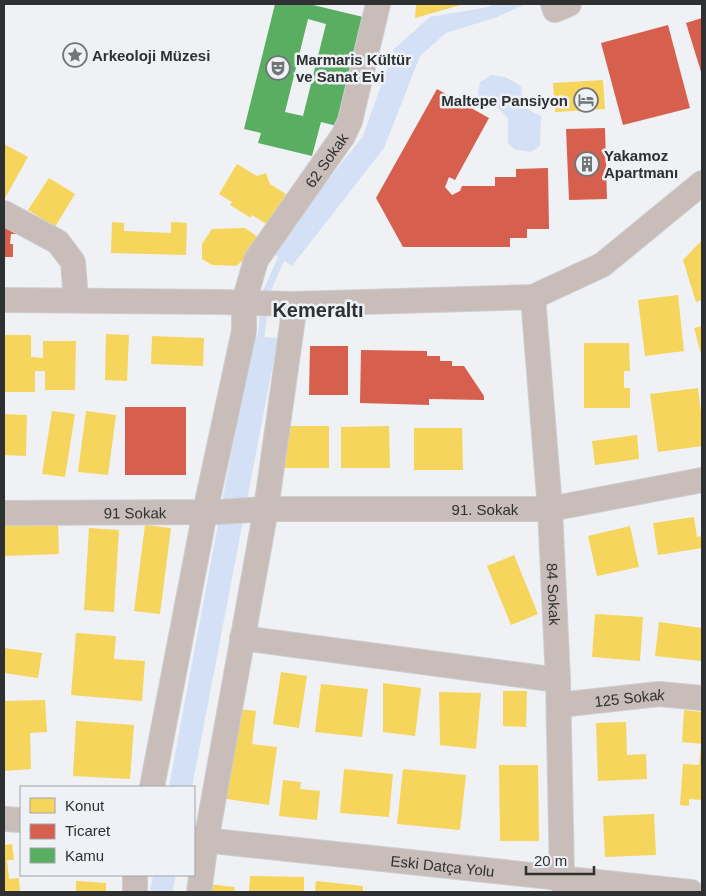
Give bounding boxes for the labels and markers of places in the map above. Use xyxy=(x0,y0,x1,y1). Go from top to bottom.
place icon: Arkeoloji Müzesi xyxy=(62,42,88,68)
place label: Arkeoloji Müzesi xyxy=(92,47,210,64)
place label: Marmaris Kültür ve Sanat Evi xyxy=(296,51,411,85)
theatre icon: Marmaris Kültür ve Sanat Evi xyxy=(265,55,291,81)
hotel icon: Maltepe Pansiyon xyxy=(573,87,599,113)
place label: Maltepe Pansiyon xyxy=(441,92,568,109)
place label: Yakamoz Apartmanı xyxy=(604,147,678,181)
building icon: Yakamoz Apartmanı xyxy=(574,151,600,177)

